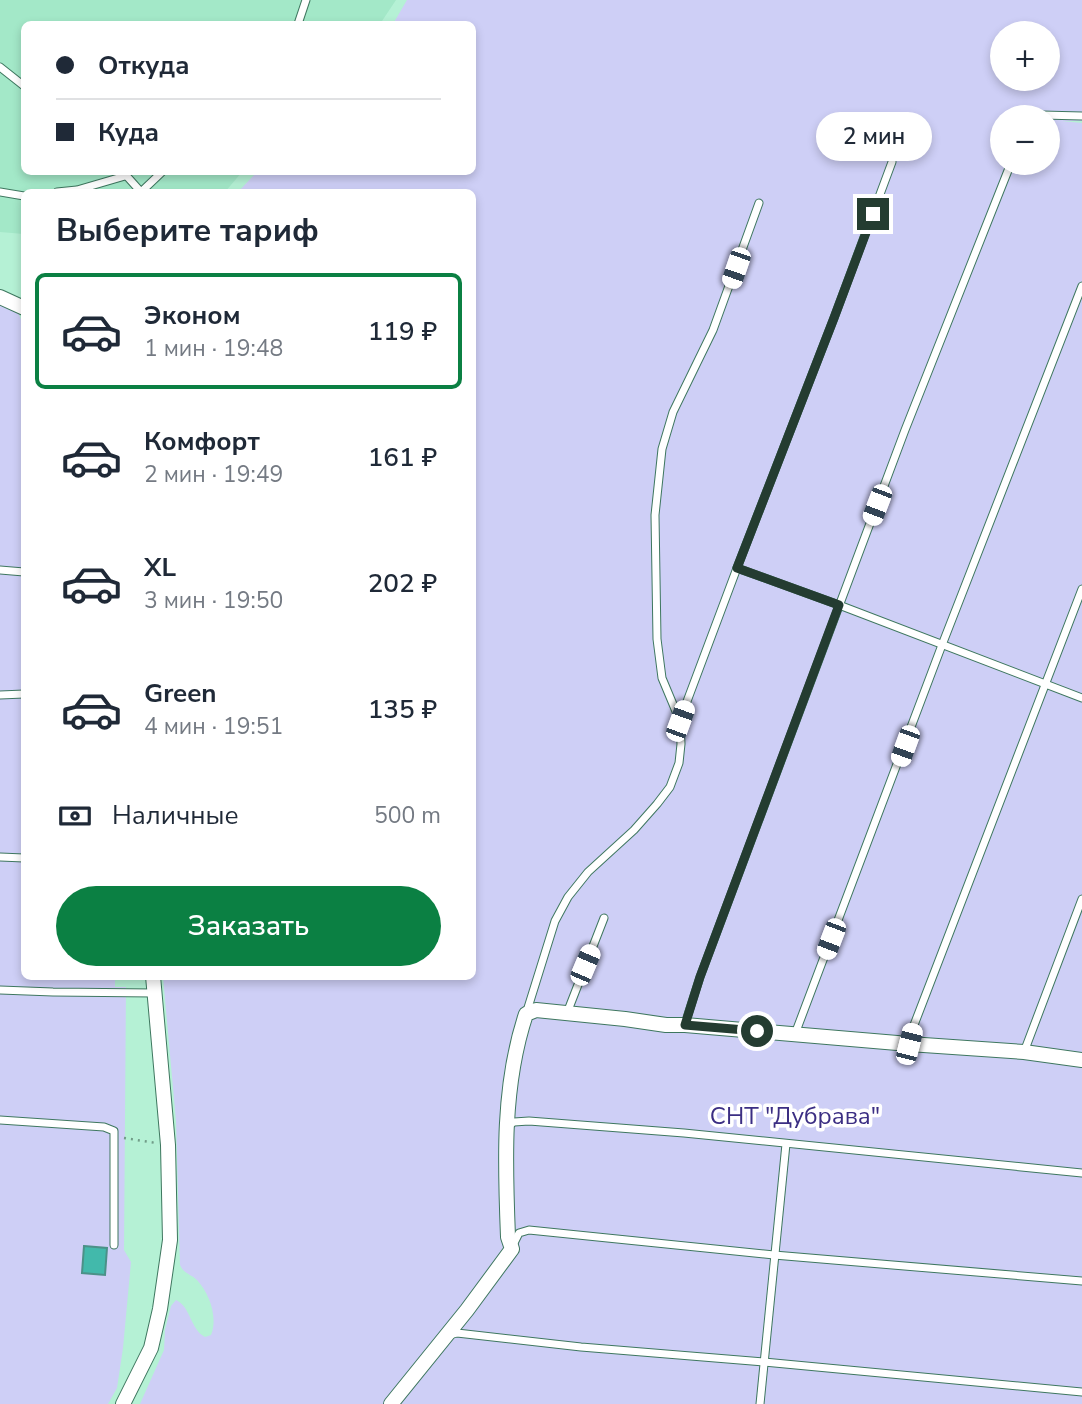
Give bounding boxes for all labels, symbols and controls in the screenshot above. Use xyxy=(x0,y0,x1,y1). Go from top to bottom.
map controls xyxy=(990,21,1060,175)
button: + xyxy=(990,21,1060,91)
text: Откуда xyxy=(98,48,190,83)
button: − xyxy=(990,105,1060,175)
callout: 2 мин xyxy=(815,113,931,162)
text: Куда xyxy=(98,115,159,150)
text: 2 мин xyxy=(843,121,905,152)
route end xyxy=(857,198,889,230)
text: Выберите тариф xyxy=(56,209,319,252)
car xyxy=(720,245,753,291)
text: Эконом xyxy=(144,298,241,333)
icon: car xyxy=(60,300,123,363)
text: 119 ₽ xyxy=(368,314,437,349)
text: 1 мин · 19:48 xyxy=(144,333,283,364)
text: Комфорт xyxy=(144,424,260,459)
icon: car xyxy=(60,426,123,489)
text: 161 ₽ xyxy=(368,440,437,475)
text: 2 мин · 19:49 xyxy=(144,459,283,490)
car xyxy=(860,482,895,528)
text: XL xyxy=(144,550,176,585)
icon: car xyxy=(60,552,123,615)
text: 202 ₽ xyxy=(368,566,437,601)
text: 3 мин · 19:50 xyxy=(144,585,283,616)
text: Green xyxy=(144,676,217,711)
icon: car xyxy=(60,678,123,741)
text: 135 ₽ xyxy=(368,692,437,727)
car xyxy=(663,698,698,744)
text: 4 мин · 19:51 xyxy=(144,711,283,742)
car xyxy=(888,723,923,769)
icon: cash xyxy=(56,797,94,835)
text: Наличные xyxy=(112,798,239,833)
text: 500 m xyxy=(374,800,441,831)
button: Заказать xyxy=(56,886,441,966)
car xyxy=(814,916,849,962)
car xyxy=(568,942,603,988)
route start xyxy=(741,1015,773,1047)
car xyxy=(894,1021,925,1067)
park label: СНТ "Дубрава" xyxy=(710,1100,880,1132)

